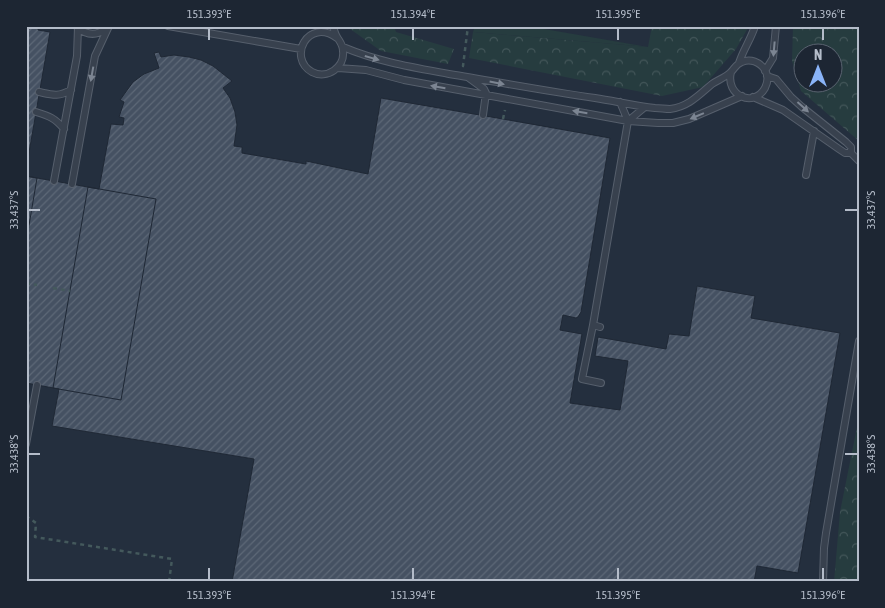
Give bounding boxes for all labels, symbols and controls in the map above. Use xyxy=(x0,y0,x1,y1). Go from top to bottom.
text: 151.393°E xyxy=(187,7,231,21)
text: 151.394°E xyxy=(391,7,435,21)
text: 151.395°E xyxy=(596,7,640,21)
text: 151.396°E xyxy=(801,7,845,21)
one-way arrow xyxy=(769,42,777,58)
north arrow xyxy=(792,42,842,92)
text: N xyxy=(814,47,822,63)
one-way arrow xyxy=(365,55,380,63)
one-way arrow xyxy=(87,67,95,83)
one-way arrow xyxy=(490,79,506,87)
one-way arrow xyxy=(430,82,446,90)
one-way arrow xyxy=(796,102,809,113)
one-way arrow xyxy=(573,108,588,116)
one-way arrow xyxy=(690,112,704,120)
text: 33.437°S xyxy=(7,191,21,229)
text: 33.437°S xyxy=(864,191,878,229)
text: 33.438°S xyxy=(7,435,21,473)
text: 33.438°S xyxy=(864,435,878,473)
text: 151.393°E xyxy=(187,588,231,602)
text: 151.394°E xyxy=(391,588,435,602)
text: 151.395°E xyxy=(596,588,640,602)
text: 151.396°E xyxy=(801,588,845,602)

